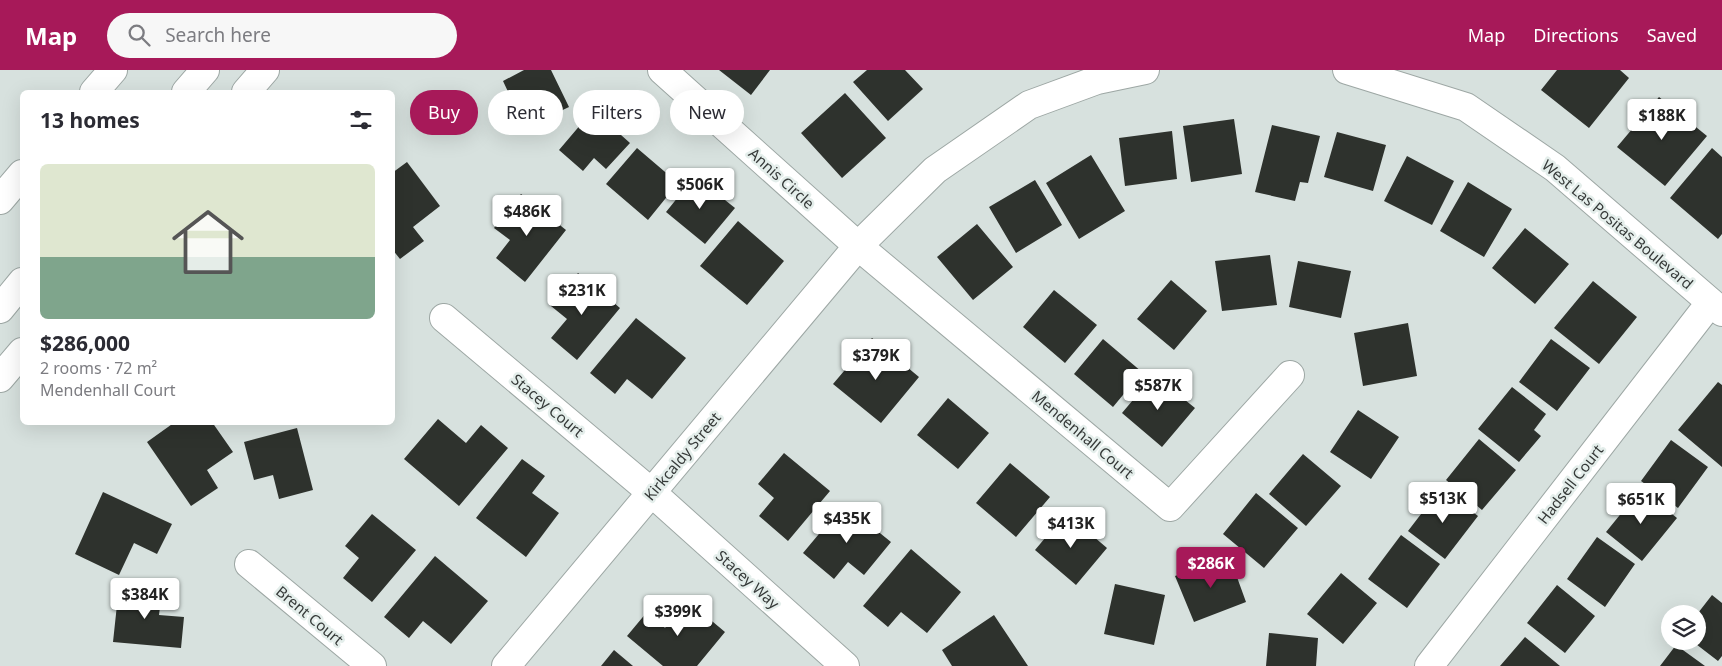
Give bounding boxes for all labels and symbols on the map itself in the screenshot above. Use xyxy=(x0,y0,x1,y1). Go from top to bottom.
pin: $188K xyxy=(1627,98,1697,141)
street label: Annis Circle xyxy=(745,143,819,213)
street label: West Las Positas Boulevard xyxy=(1538,155,1698,293)
pin: $506K xyxy=(665,168,735,210)
pin: $486K xyxy=(492,194,562,237)
pin: $231K xyxy=(547,274,617,316)
pin: $379K xyxy=(841,338,911,381)
pin: $587K xyxy=(1123,368,1193,411)
street label: Stacey Court xyxy=(508,369,589,441)
street label: Mendenhall Court xyxy=(1028,386,1139,483)
street label: Kirkcaldy Street xyxy=(639,407,725,504)
street label: Hadsell Court xyxy=(1533,440,1608,528)
pin: $513K xyxy=(1408,482,1478,524)
pin: $651K xyxy=(1606,482,1676,525)
pin: $435K xyxy=(812,502,882,544)
pin: $413K xyxy=(1036,506,1106,549)
street label: Stacey Way xyxy=(712,545,784,613)
pin: $286K xyxy=(1176,546,1246,589)
pin: $384K xyxy=(110,578,180,620)
street label: Brent Court xyxy=(272,581,348,649)
pin: $399K xyxy=(643,594,713,637)

